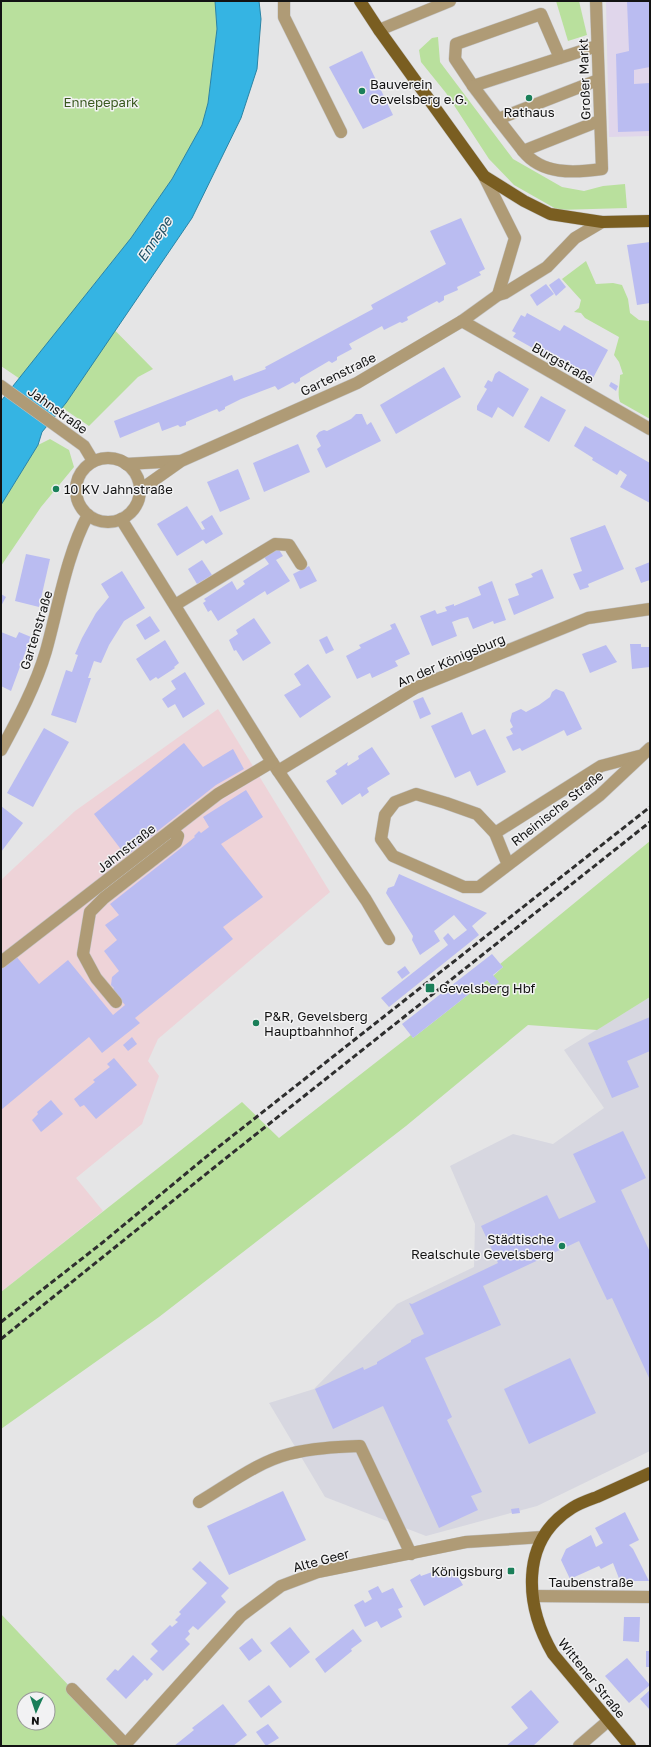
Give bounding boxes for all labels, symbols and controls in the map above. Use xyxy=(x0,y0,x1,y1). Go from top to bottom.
street label: Großer Markt xyxy=(575,38,593,120)
place label: Bauverein Gevelsberg e.G. xyxy=(370,76,468,107)
marker: Bauverein Gevelsberg e.G. xyxy=(357,86,367,96)
marker: Rathaus xyxy=(524,93,534,103)
park label: Ennepepark xyxy=(64,94,139,110)
place label: Rathaus xyxy=(503,104,555,120)
water label: Ennepe xyxy=(133,213,176,265)
street label: Burgstraße xyxy=(529,339,597,387)
street label: Gartenstraße xyxy=(298,349,378,399)
street label: Jahnstraße xyxy=(25,383,91,437)
place label: 10 KV Jahnstraße xyxy=(64,481,173,497)
marker: 10 KV Jahnstraße xyxy=(51,484,61,494)
street label: Gartenstraße xyxy=(16,588,56,672)
street label: An der Königsburg xyxy=(395,630,507,690)
street label: Rheinische Straße xyxy=(508,767,606,849)
street label: Jahnstraße xyxy=(93,820,159,876)
place label: Gevelsberg Hbf xyxy=(439,980,536,996)
marker: Gevelsberg Hbf xyxy=(424,982,436,994)
place label: P&R, Gevelsberg Hauptbahnhof xyxy=(264,1008,368,1039)
marker: P&R, Gevelsberg Hauptbahnhof xyxy=(251,1018,261,1028)
place label: Städtische Realschule Gevelsberg xyxy=(411,1231,554,1262)
marker: Städtische Realschule Gevelsberg xyxy=(557,1241,567,1251)
street label: Alte Geer xyxy=(291,1545,351,1575)
place label: Königsburg xyxy=(431,1563,503,1579)
marker: Königsburg xyxy=(506,1566,516,1576)
street label: Taubenstraße xyxy=(548,1574,634,1590)
street label: Wittener Straße xyxy=(555,1635,629,1721)
north arrow xyxy=(16,1691,56,1731)
text: N xyxy=(31,1715,40,1728)

